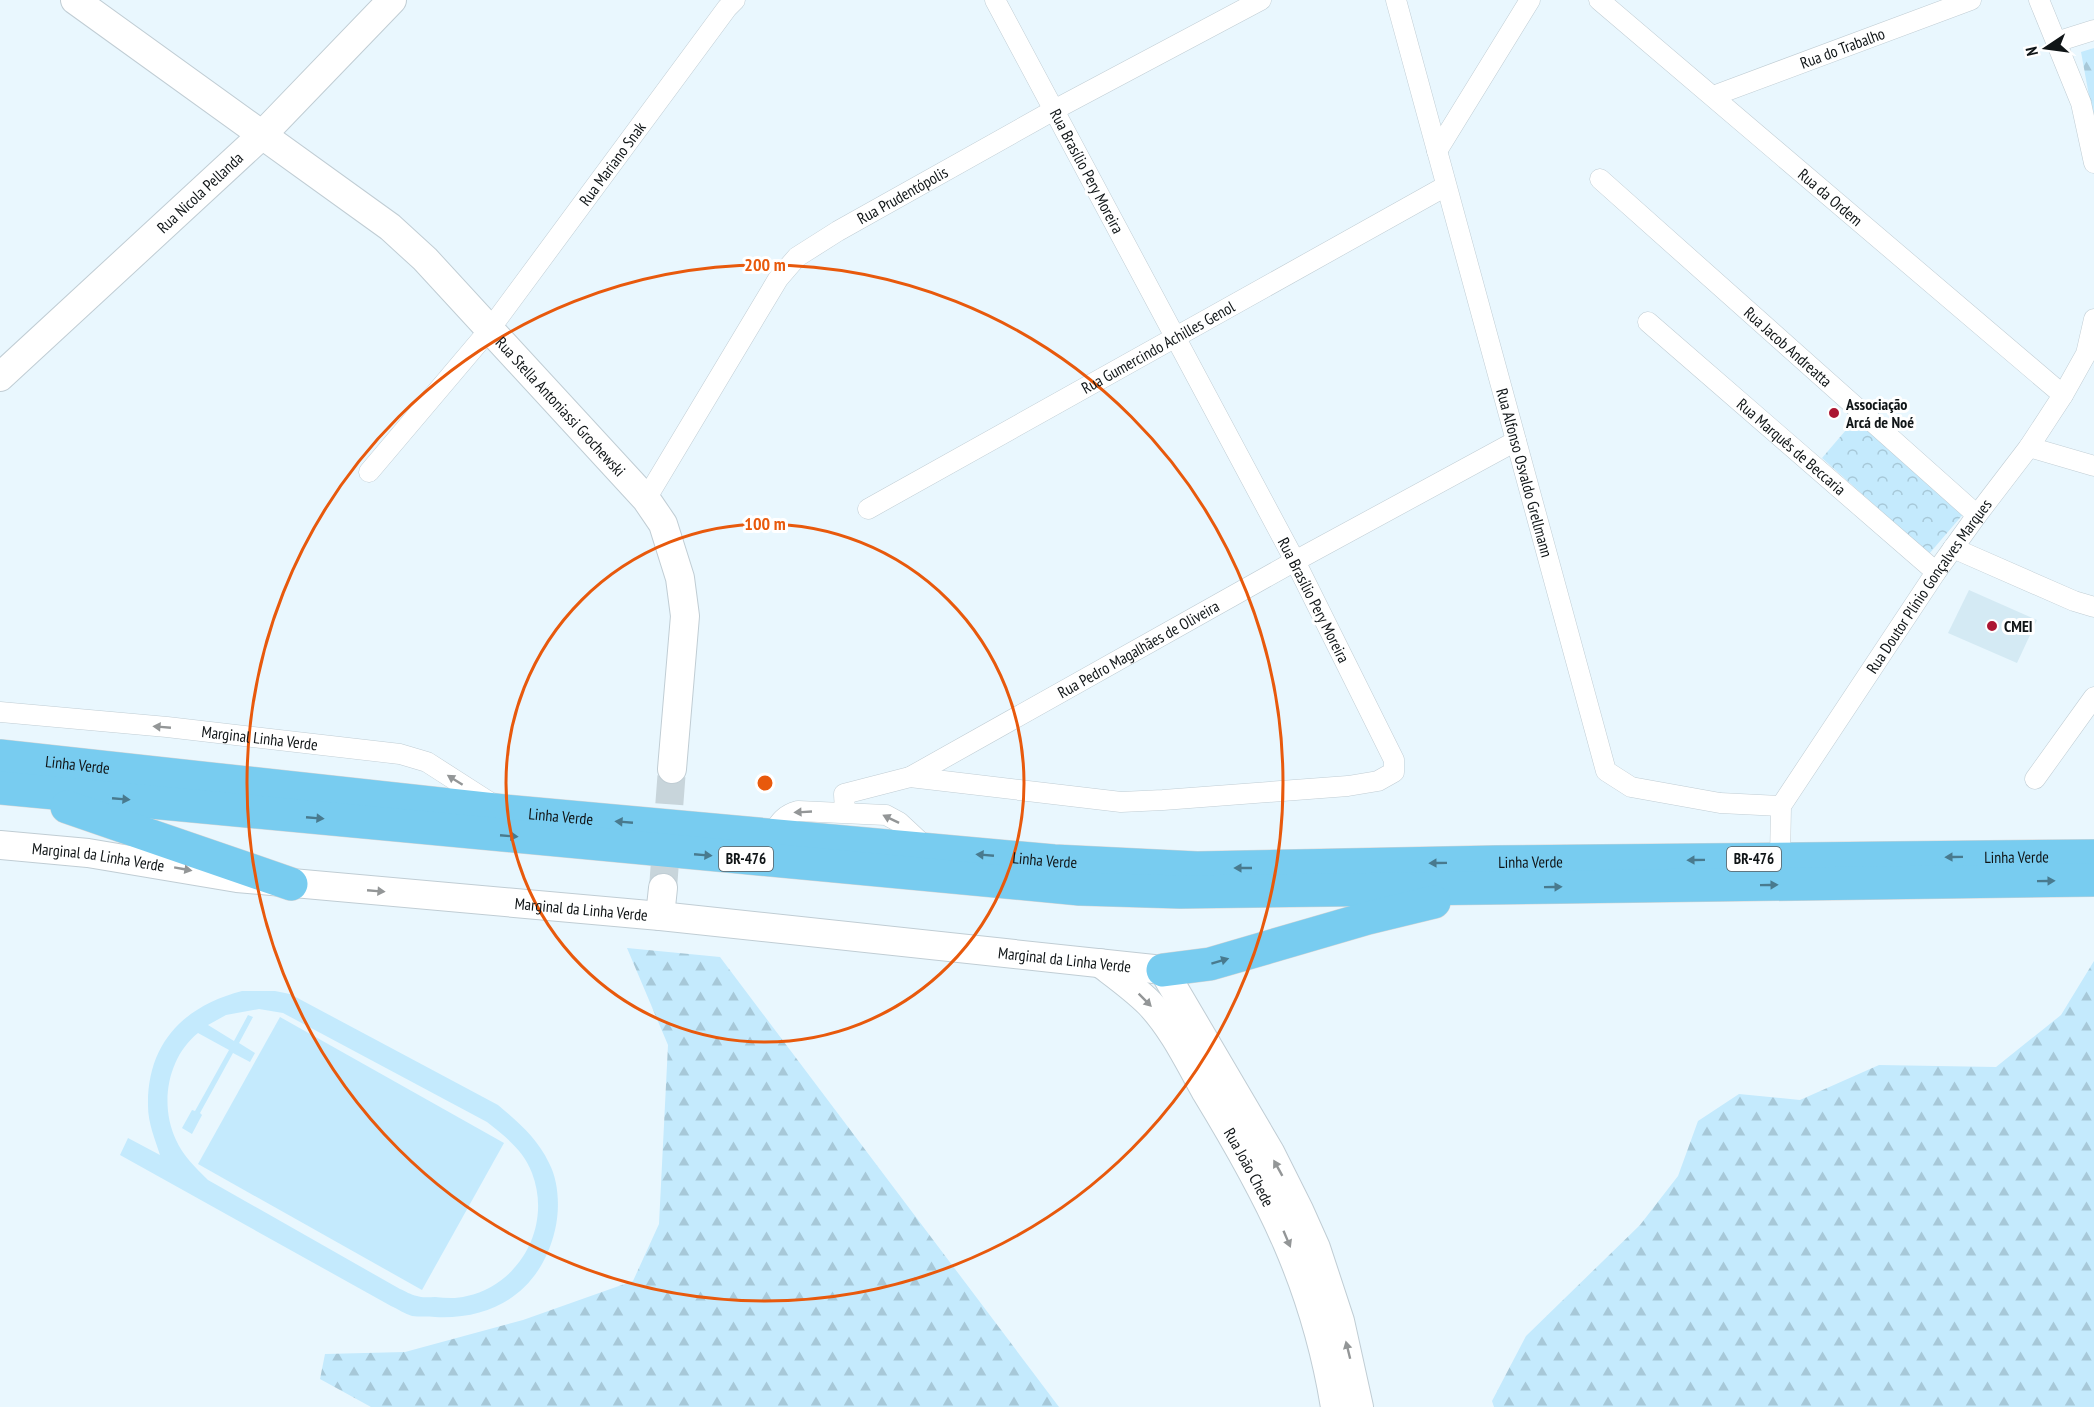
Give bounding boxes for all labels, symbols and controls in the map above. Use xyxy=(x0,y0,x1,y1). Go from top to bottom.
north arrow xyxy=(2016,18,2076,78)
street label: Rua do Trabalho xyxy=(1797,23,1888,73)
text: N xyxy=(2021,45,2042,58)
street label: Rua Brasílio Pery Moreira xyxy=(1046,105,1128,237)
street label: Rua Mariano Snak xyxy=(575,117,650,209)
street label: Rua Nicola Pellanda xyxy=(153,148,247,237)
street label: Rua Prudentópolis xyxy=(853,162,951,228)
street label: Rua da Ordem xyxy=(1794,164,1867,230)
text: 200 m xyxy=(744,253,786,276)
street label: Rua Gumercindo Achilles Genol xyxy=(1078,296,1238,398)
street label: Rua Jacob Andreatta xyxy=(1740,302,1836,391)
street label: Rua Stella Antoniassi Grochewski xyxy=(492,332,630,480)
street label: Rua Alfonso Osvaldo Grellmann xyxy=(1492,386,1557,559)
street label: Rua Marquês de Beccaria xyxy=(1733,394,1850,499)
place label: Associação Arcá de Noé xyxy=(1845,394,1914,432)
marker: Associação Arcá de Noé xyxy=(1827,406,1841,420)
street label: Rua Doutor Plínio Gonçalves Marques xyxy=(1862,495,1996,677)
text: 100 m xyxy=(744,512,786,535)
street label: Rua Brasílio Pery Moreira xyxy=(1274,534,1354,666)
street label: Rua Pedro Magalhães de Oliveira xyxy=(1054,596,1223,702)
place label: CMEI xyxy=(2004,616,2033,636)
marker: CMEI xyxy=(1985,619,1999,633)
street label: Marginal Linha Verde xyxy=(201,721,319,754)
one-way arrow xyxy=(153,722,172,732)
street label: Linha Verde xyxy=(44,751,111,778)
centre of rings xyxy=(755,773,775,793)
one-way arrow xyxy=(447,774,463,785)
one-way arrow xyxy=(112,794,131,804)
street label: Linha Verde xyxy=(528,803,594,829)
one-way arrow xyxy=(793,807,812,816)
one-way arrow xyxy=(306,813,325,823)
one-way arrow xyxy=(883,814,900,823)
one-way arrow xyxy=(614,817,633,826)
one-way arrow xyxy=(500,831,519,841)
street label: Marginal da Linha Verde xyxy=(31,838,166,876)
street label: Linha Verde xyxy=(1984,846,2049,867)
road number: BR-476 xyxy=(719,847,773,871)
street label: Linha Verde xyxy=(1012,847,1078,872)
road number: BR-476 xyxy=(1727,847,1781,871)
one-way arrow xyxy=(694,850,713,860)
one-way arrow xyxy=(976,850,995,859)
street label: Linha Verde xyxy=(1498,851,1563,872)
one-way arrow xyxy=(1944,852,1963,862)
one-way arrow xyxy=(1686,855,1705,865)
one-way arrow xyxy=(1428,859,1447,868)
one-way arrow xyxy=(1233,863,1252,873)
one-way arrow xyxy=(173,865,192,874)
one-way arrow xyxy=(2036,876,2055,885)
one-way arrow xyxy=(1759,880,1778,889)
one-way arrow xyxy=(1543,882,1562,892)
one-way arrow xyxy=(367,886,386,896)
street label: Marginal da Linha Verde xyxy=(514,893,649,925)
street label: Marginal da Linha Verde xyxy=(997,942,1132,976)
one-way arrow xyxy=(1211,956,1229,965)
one-way arrow xyxy=(1138,992,1152,1007)
street label: Rua João Chede xyxy=(1220,1124,1279,1210)
one-way arrow xyxy=(1273,1159,1283,1176)
one-way arrow xyxy=(1282,1231,1292,1249)
one-way arrow xyxy=(1342,1340,1352,1359)

